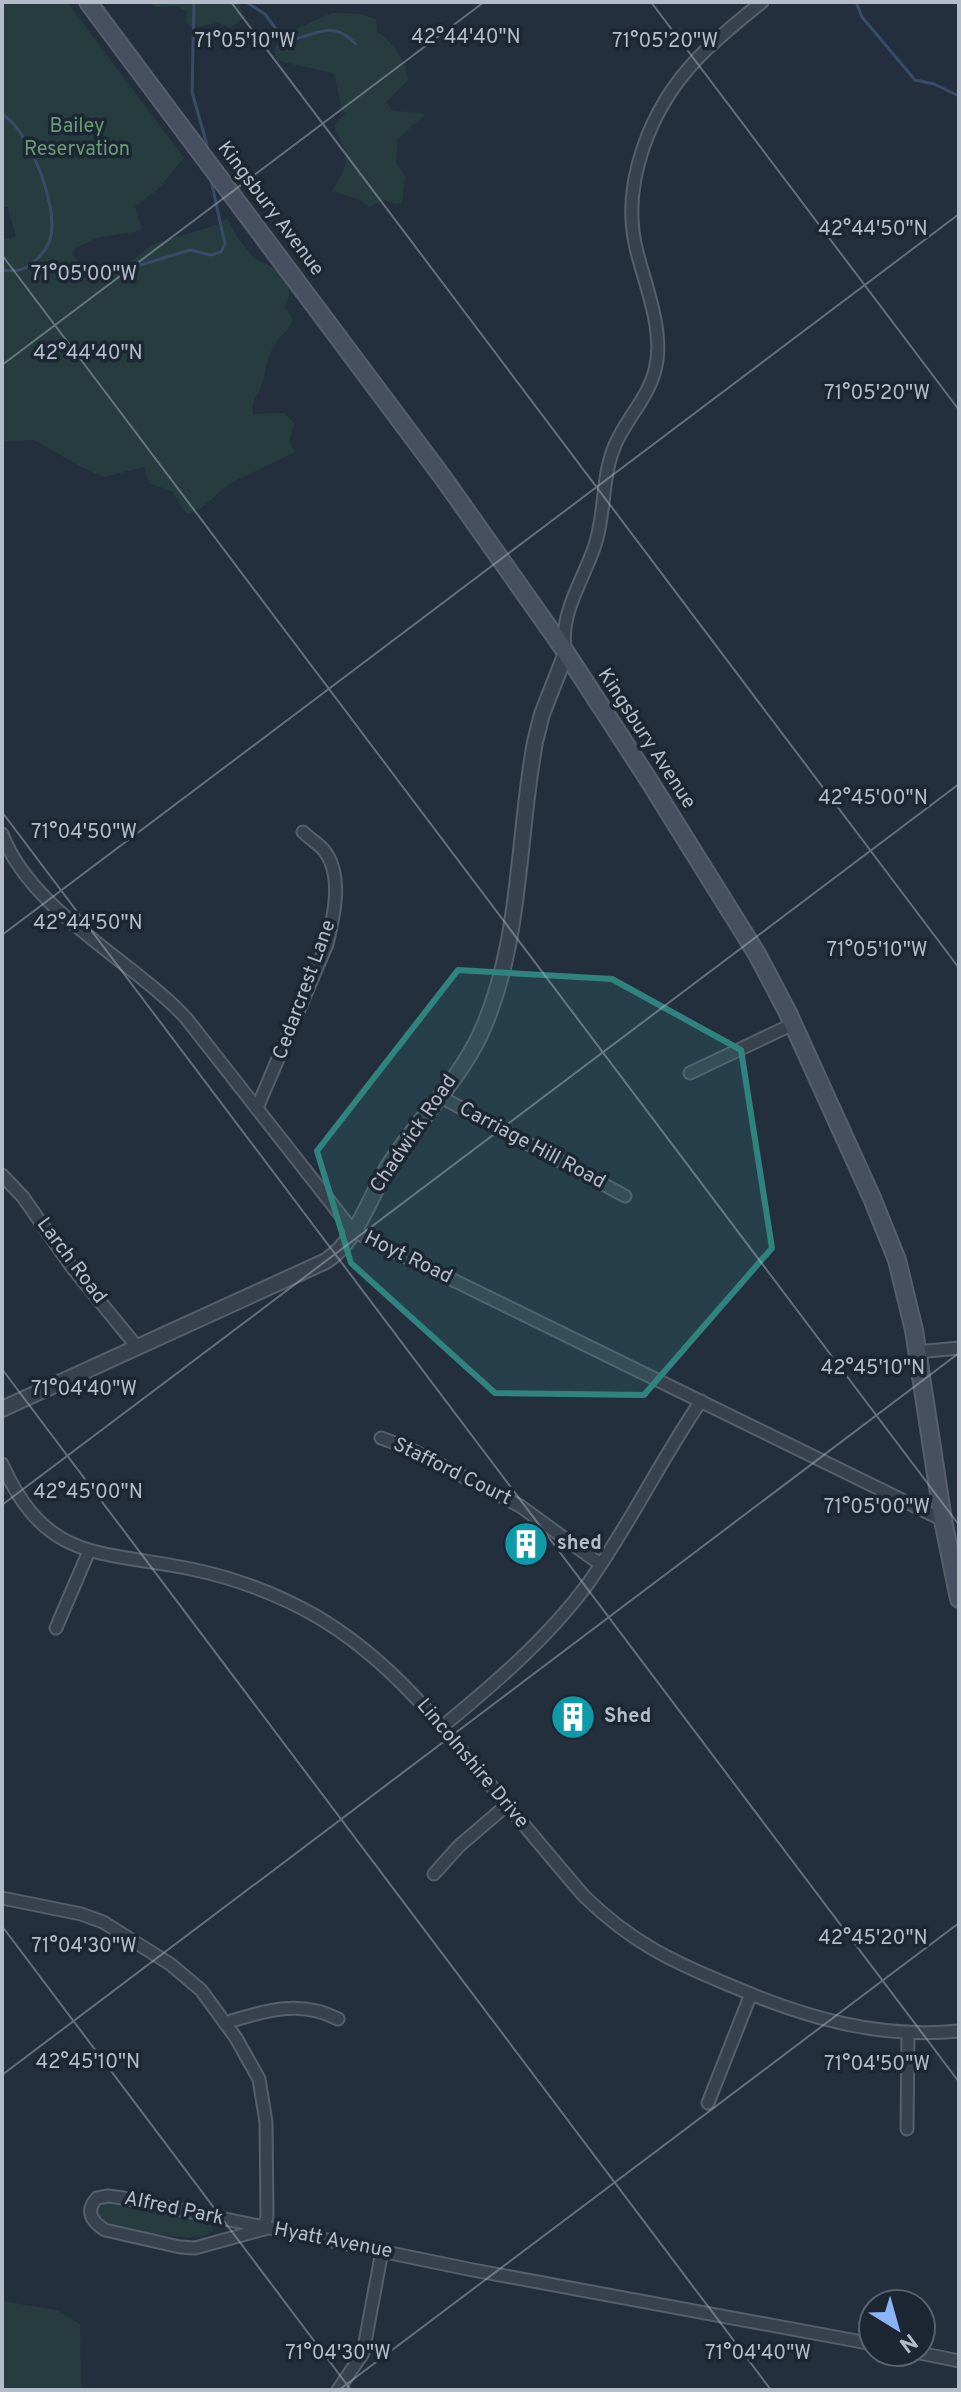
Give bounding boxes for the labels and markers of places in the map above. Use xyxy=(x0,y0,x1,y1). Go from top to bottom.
building icon: shed xyxy=(502,1520,550,1568)
place label: shed xyxy=(557,1531,602,1557)
building icon: Shed xyxy=(549,1693,597,1741)
place label: Shed xyxy=(604,1704,651,1730)

